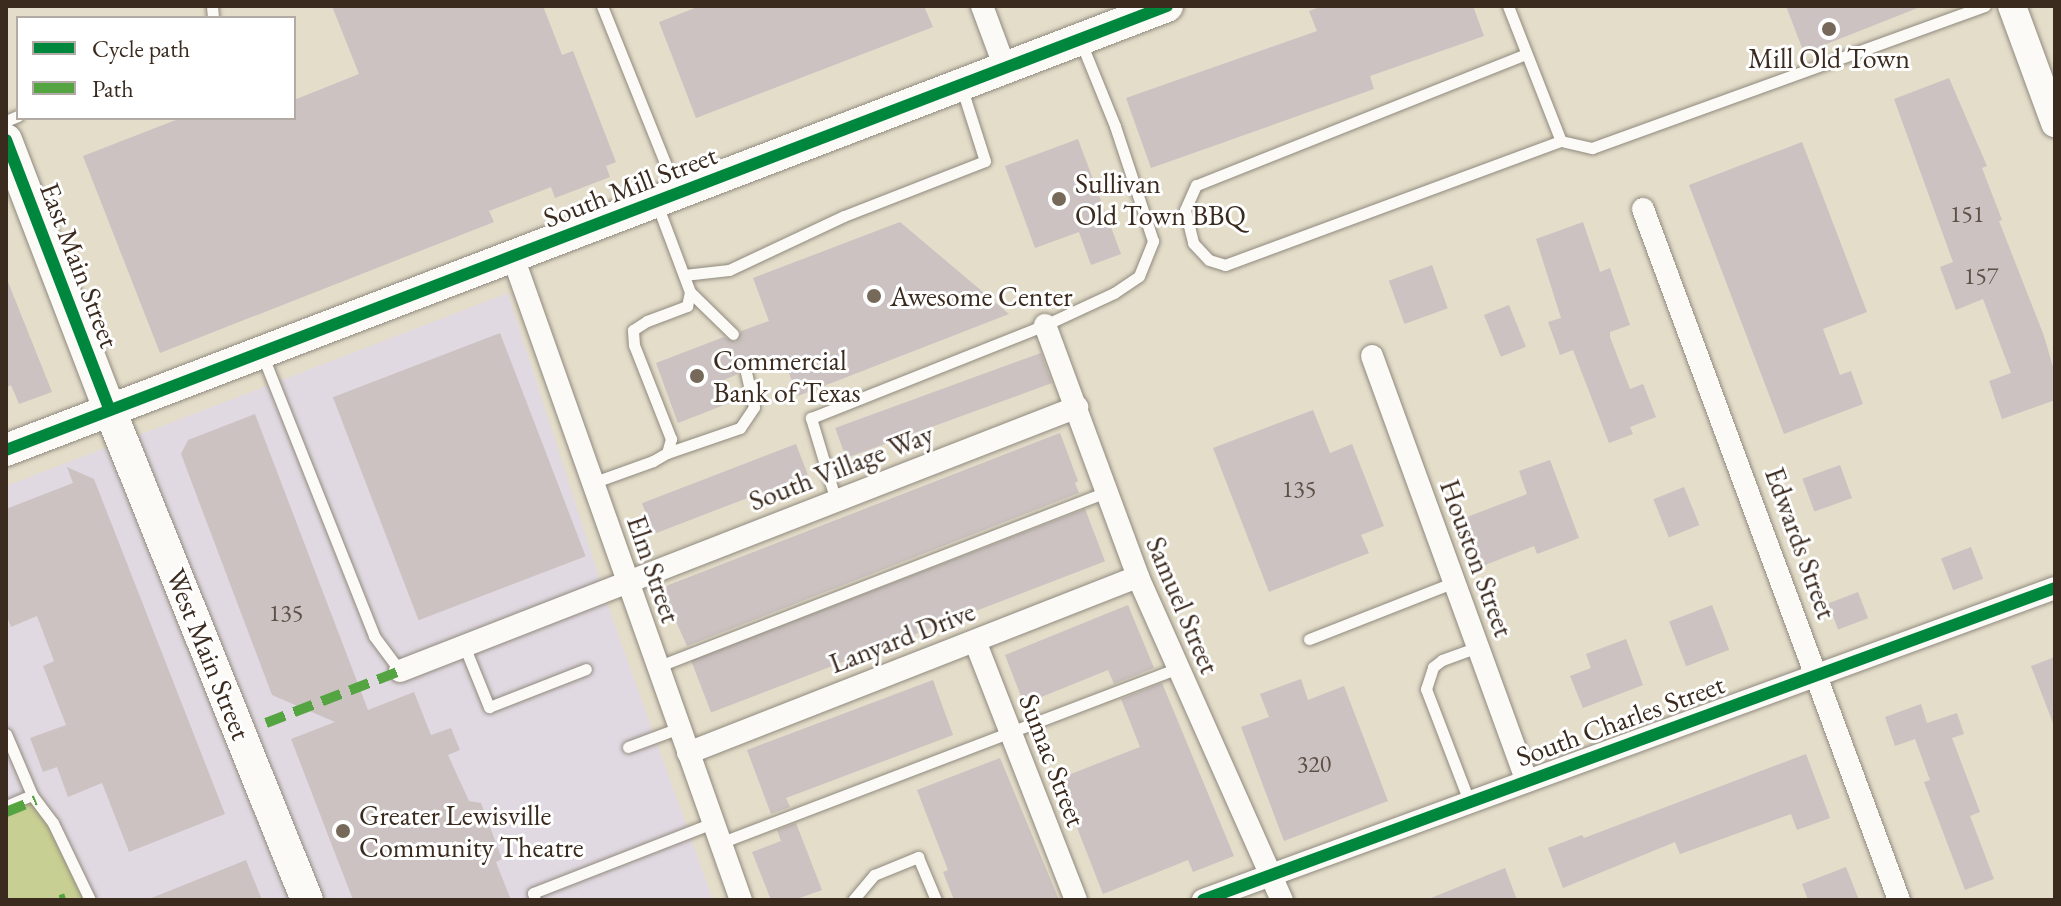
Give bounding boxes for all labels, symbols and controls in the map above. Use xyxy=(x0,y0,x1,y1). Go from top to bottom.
legend xyxy=(16,16,296,120)
marker: Mill Old Town xyxy=(1820,20,1838,38)
text: Cycle path xyxy=(92,33,190,64)
place label: Mill Old Town xyxy=(1748,41,1910,75)
text: Path xyxy=(92,73,134,104)
street label: South Mill Street xyxy=(539,138,721,234)
place label: Sullivan Old Town BBQ xyxy=(1075,166,1246,232)
street label: East Main Street xyxy=(33,178,127,352)
marker: Sullivan Old Town BBQ xyxy=(1050,190,1068,208)
house number: 151 xyxy=(1950,200,1984,228)
house number: 157 xyxy=(1964,262,1998,290)
place label: Awesome Center xyxy=(890,279,1073,313)
marker: Awesome Center xyxy=(865,287,883,305)
place label: Commercial Bank of Texas xyxy=(713,343,861,409)
marker: Commercial Bank of Texas xyxy=(688,367,706,385)
street label: South Village Way xyxy=(744,416,938,518)
street label: Edwards Street xyxy=(1758,463,1844,623)
house number: 135 xyxy=(1282,475,1316,503)
street label: Houston Street xyxy=(1433,475,1521,641)
street label: Elm Street xyxy=(620,511,688,627)
street label: Samuel Street xyxy=(1139,531,1227,679)
street label: West Main Street xyxy=(159,563,259,745)
street label: Lanyard Drive xyxy=(824,594,980,680)
house number: 135 xyxy=(269,599,303,627)
street label: South Charles Street xyxy=(1511,667,1729,773)
street label: Sumac Street xyxy=(1012,689,1094,831)
house number: 320 xyxy=(1297,750,1331,778)
place label: Greater Lewisville Community Theatre xyxy=(359,798,584,864)
marker: Greater Lewisville Community Theatre xyxy=(334,822,352,840)

